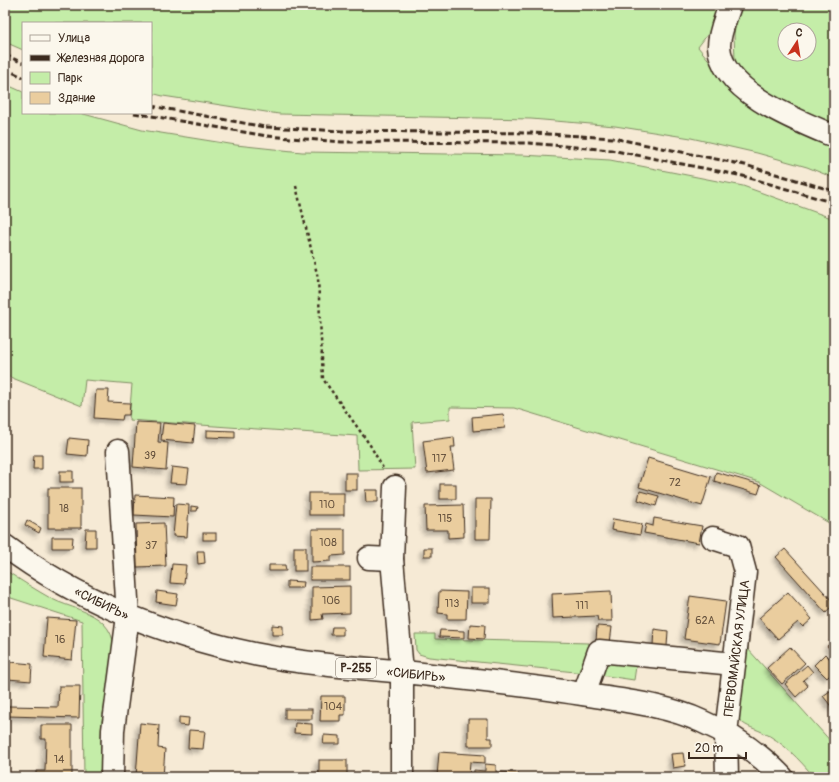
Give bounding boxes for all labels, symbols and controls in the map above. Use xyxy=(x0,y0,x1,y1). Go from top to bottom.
legend xyxy=(22,22,152,114)
north arrow xyxy=(777,22,817,62)
text: С xyxy=(794,26,804,40)
text: Улица xyxy=(58,31,90,46)
text: Железная дорога xyxy=(56,51,145,66)
text: Парк xyxy=(58,71,83,86)
text: Здание xyxy=(58,91,95,106)
house number: 39 xyxy=(144,449,156,462)
house number: 117 xyxy=(432,452,446,465)
house number: 72 xyxy=(669,476,681,489)
house number: 110 xyxy=(319,498,335,511)
house number: 18 xyxy=(59,502,69,515)
house number: 115 xyxy=(438,512,452,525)
house number: 108 xyxy=(319,536,337,549)
house number: 37 xyxy=(145,539,157,552)
street label: ПЕРВОМАЙСКАЯ УЛИЦА xyxy=(721,578,753,717)
street label: «СИБИРЬ» xyxy=(72,584,132,624)
house number: 106 xyxy=(322,594,340,607)
house number: 113 xyxy=(445,597,459,610)
house number: 111 xyxy=(576,599,588,612)
house number: 62А xyxy=(695,614,715,627)
house number: 16 xyxy=(55,633,65,646)
road number: Р-255 xyxy=(336,658,376,678)
street label: «СИБИРЬ» xyxy=(386,664,446,686)
house number: 104 xyxy=(324,700,343,713)
scale bar xyxy=(689,734,746,760)
text: 20 m xyxy=(695,741,724,756)
house number: 14 xyxy=(54,753,65,766)

